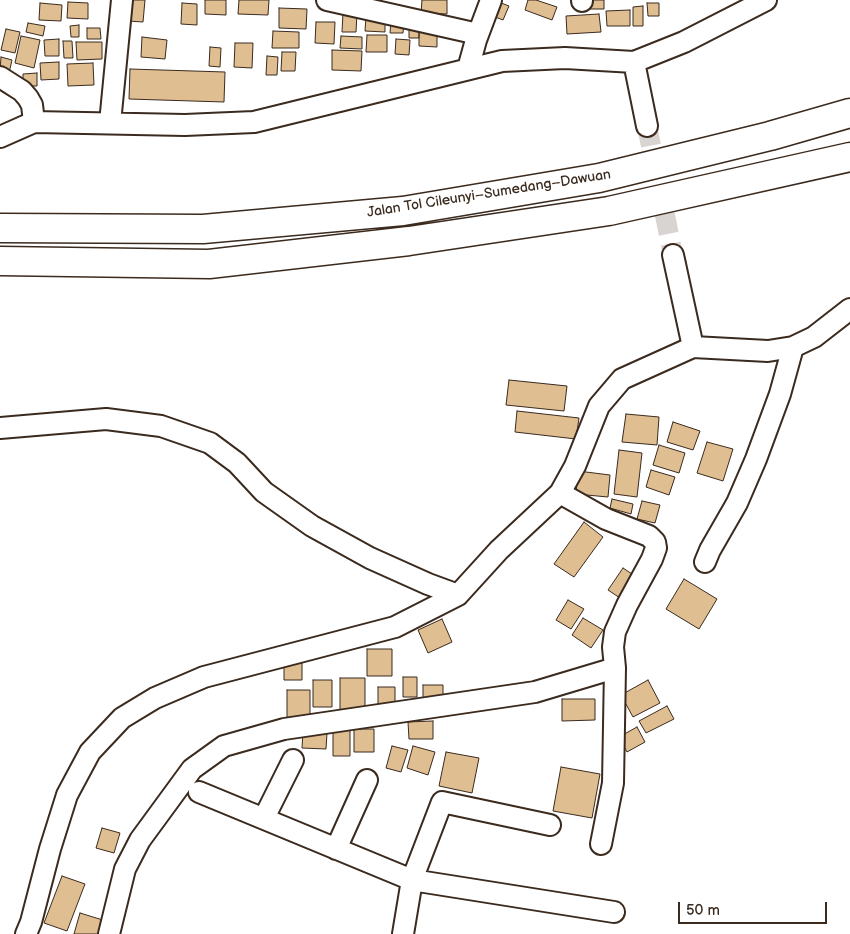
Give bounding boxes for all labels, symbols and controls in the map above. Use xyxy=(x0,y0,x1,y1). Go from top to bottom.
street label: Jalan Tol Cileunyi–Sumedang–Dawuan xyxy=(366,166,612,222)
scale bar xyxy=(680,892,829,924)
text: 50 m xyxy=(686,901,720,920)

